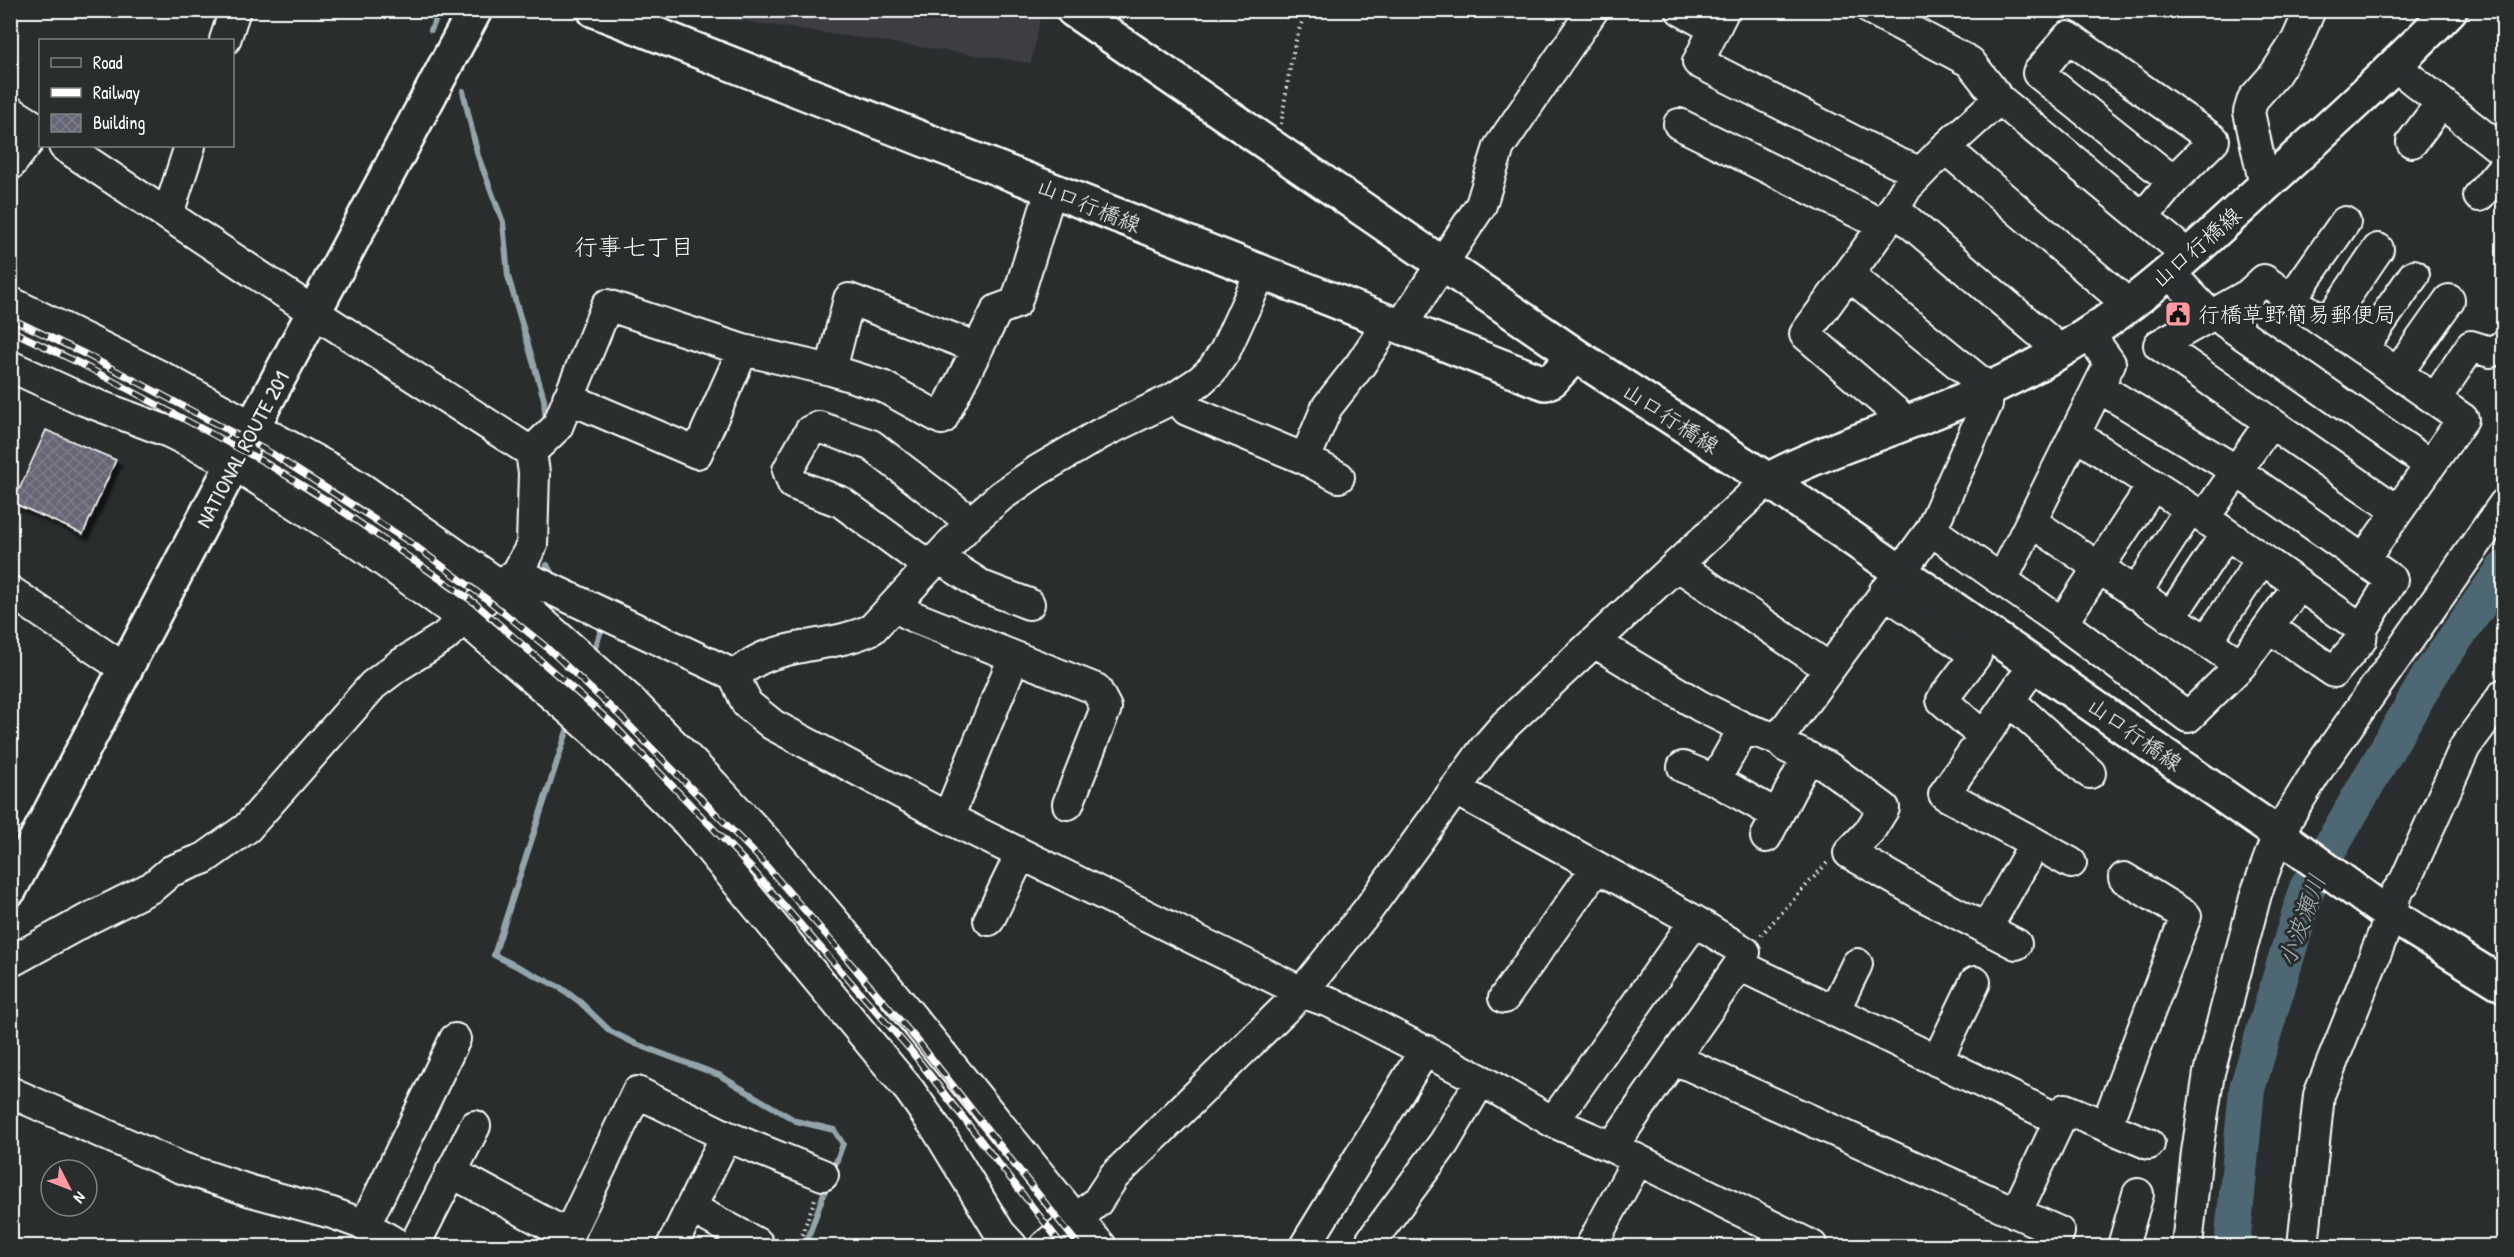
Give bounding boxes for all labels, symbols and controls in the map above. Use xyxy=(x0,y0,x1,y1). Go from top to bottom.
legend xyxy=(39,39,234,147)
text: Road xyxy=(93,50,123,75)
text: Railway xyxy=(93,80,140,105)
text: Building xyxy=(93,110,145,135)
street label: 山口行橋線 xyxy=(1032,170,1146,240)
street label: 山口行橋線 xyxy=(2145,200,2247,294)
district label: 行事七丁目 xyxy=(574,230,694,262)
public building icon: 行橋草野簡易郵便局 xyxy=(2163,299,2193,329)
place label: 行橋草野簡易郵便局 xyxy=(2198,299,2396,329)
street label: NATIONAL ROUTE 201 xyxy=(188,365,296,533)
street label: 山口行橋線 xyxy=(1617,375,1725,461)
street label: 山口行橋線 xyxy=(2081,690,2189,778)
water label: 小波瀬川 xyxy=(2270,869,2332,971)
north arrow xyxy=(39,1158,99,1218)
text: N xyxy=(69,1188,91,1209)

